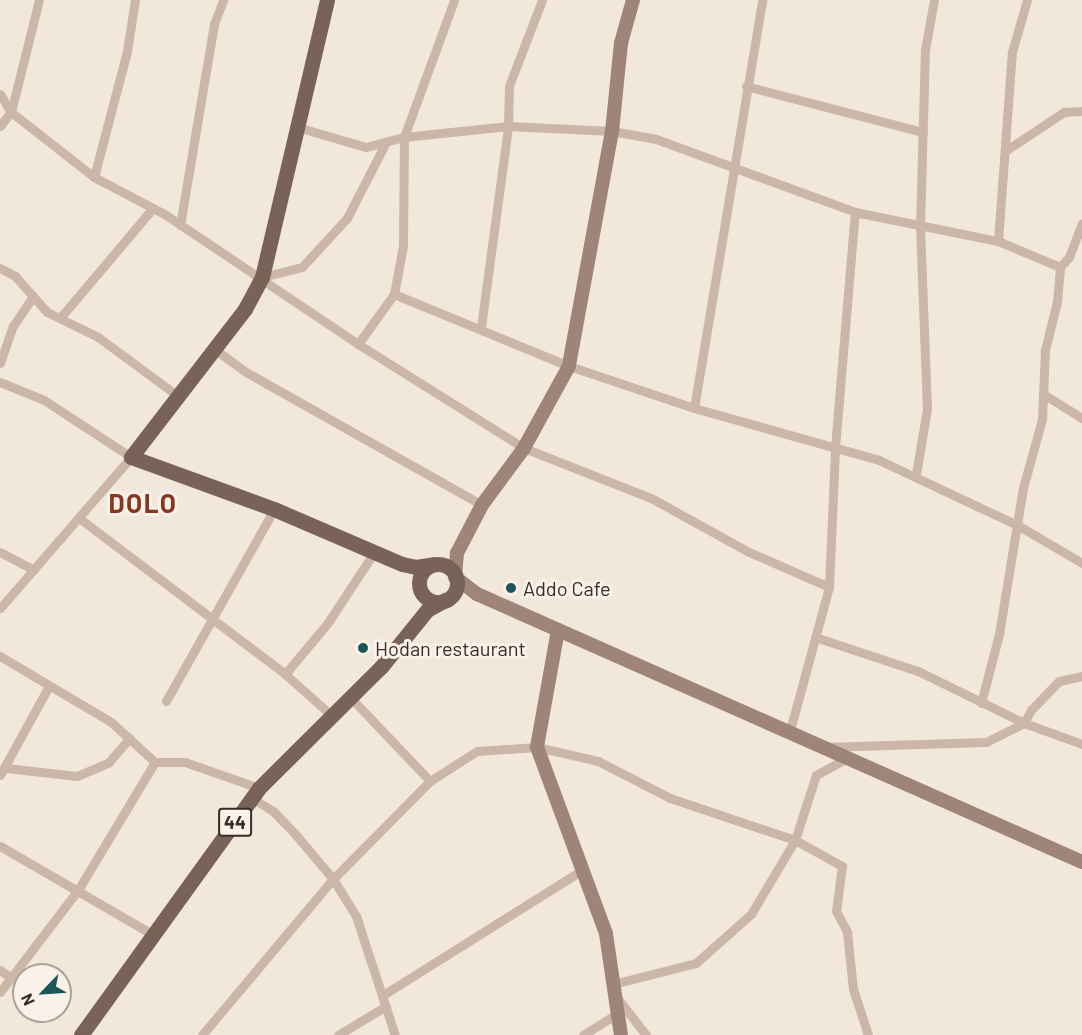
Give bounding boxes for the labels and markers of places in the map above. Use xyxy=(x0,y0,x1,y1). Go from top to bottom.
place label: Addo Cafe xyxy=(523,576,611,600)
marker: Addo Cafe xyxy=(504,581,518,595)
place label: Hodan restaurant xyxy=(375,636,526,660)
marker: Hodan restaurant xyxy=(356,641,370,655)

